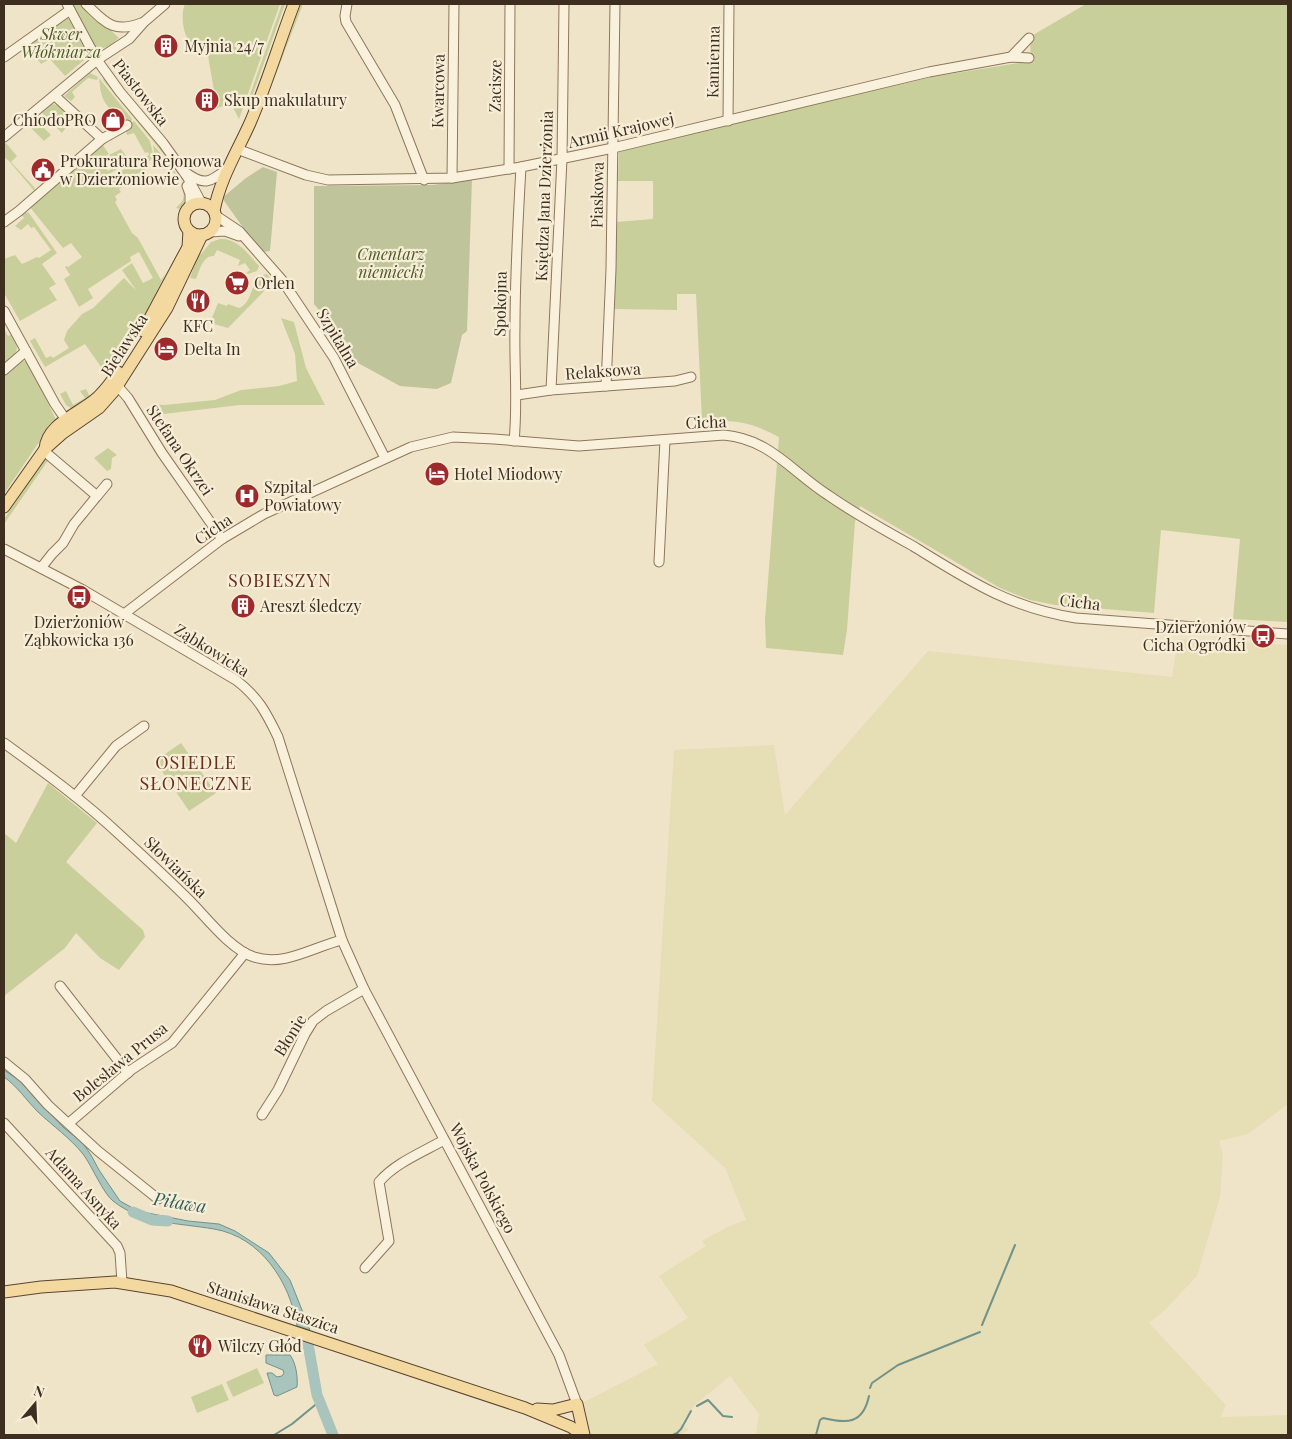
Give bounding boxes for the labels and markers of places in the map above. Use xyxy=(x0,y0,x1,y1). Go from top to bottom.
building icon: Myjnia 24/7 xyxy=(153,33,179,59)
place label: Myjnia 24/7 xyxy=(184,35,265,56)
building icon: Skup makulatury xyxy=(194,87,220,113)
place label: Skup makulatury xyxy=(224,89,347,110)
shop icon: ChiodoPRO xyxy=(100,107,126,133)
place label: ChiodoPRO xyxy=(13,109,96,130)
place label: Prokuratura Rejonowa w Dzierżoniowie xyxy=(60,150,222,189)
public building icon: Prokuratura Rejonowa w Dzierżoniowie xyxy=(30,157,56,183)
supermarket icon: Orlen xyxy=(224,270,250,296)
place label: Orlen xyxy=(254,272,295,293)
restaurant icon: KFC xyxy=(185,288,211,314)
place label: KFC xyxy=(183,315,213,336)
hotel icon: Delta In xyxy=(153,336,179,362)
place label: Delta In xyxy=(184,338,241,359)
hotel icon: Hotel Miodowy xyxy=(424,461,450,487)
place label: Hotel Miodowy xyxy=(454,463,563,484)
place label: Szpital Powiatowy xyxy=(264,476,342,515)
hospital icon: Szpital Powiatowy xyxy=(234,483,260,509)
bus stop icon: Dzierżoniów Ząbkowicka 136 xyxy=(66,584,92,610)
building icon: Areszt śledczy xyxy=(230,593,256,619)
place label: Areszt śledczy xyxy=(259,595,362,616)
place label: Dzierżoniów Ząbkowicka 136 xyxy=(24,611,134,650)
place label: Dzierżoniów Cicha Ogródki xyxy=(1143,616,1247,655)
bus stop icon: Dzierżoniów Cicha Ogródki xyxy=(1250,623,1276,649)
restaurant icon: Wilczy Głód xyxy=(187,1333,213,1359)
place label: Wilczy Głód xyxy=(217,1335,302,1356)

